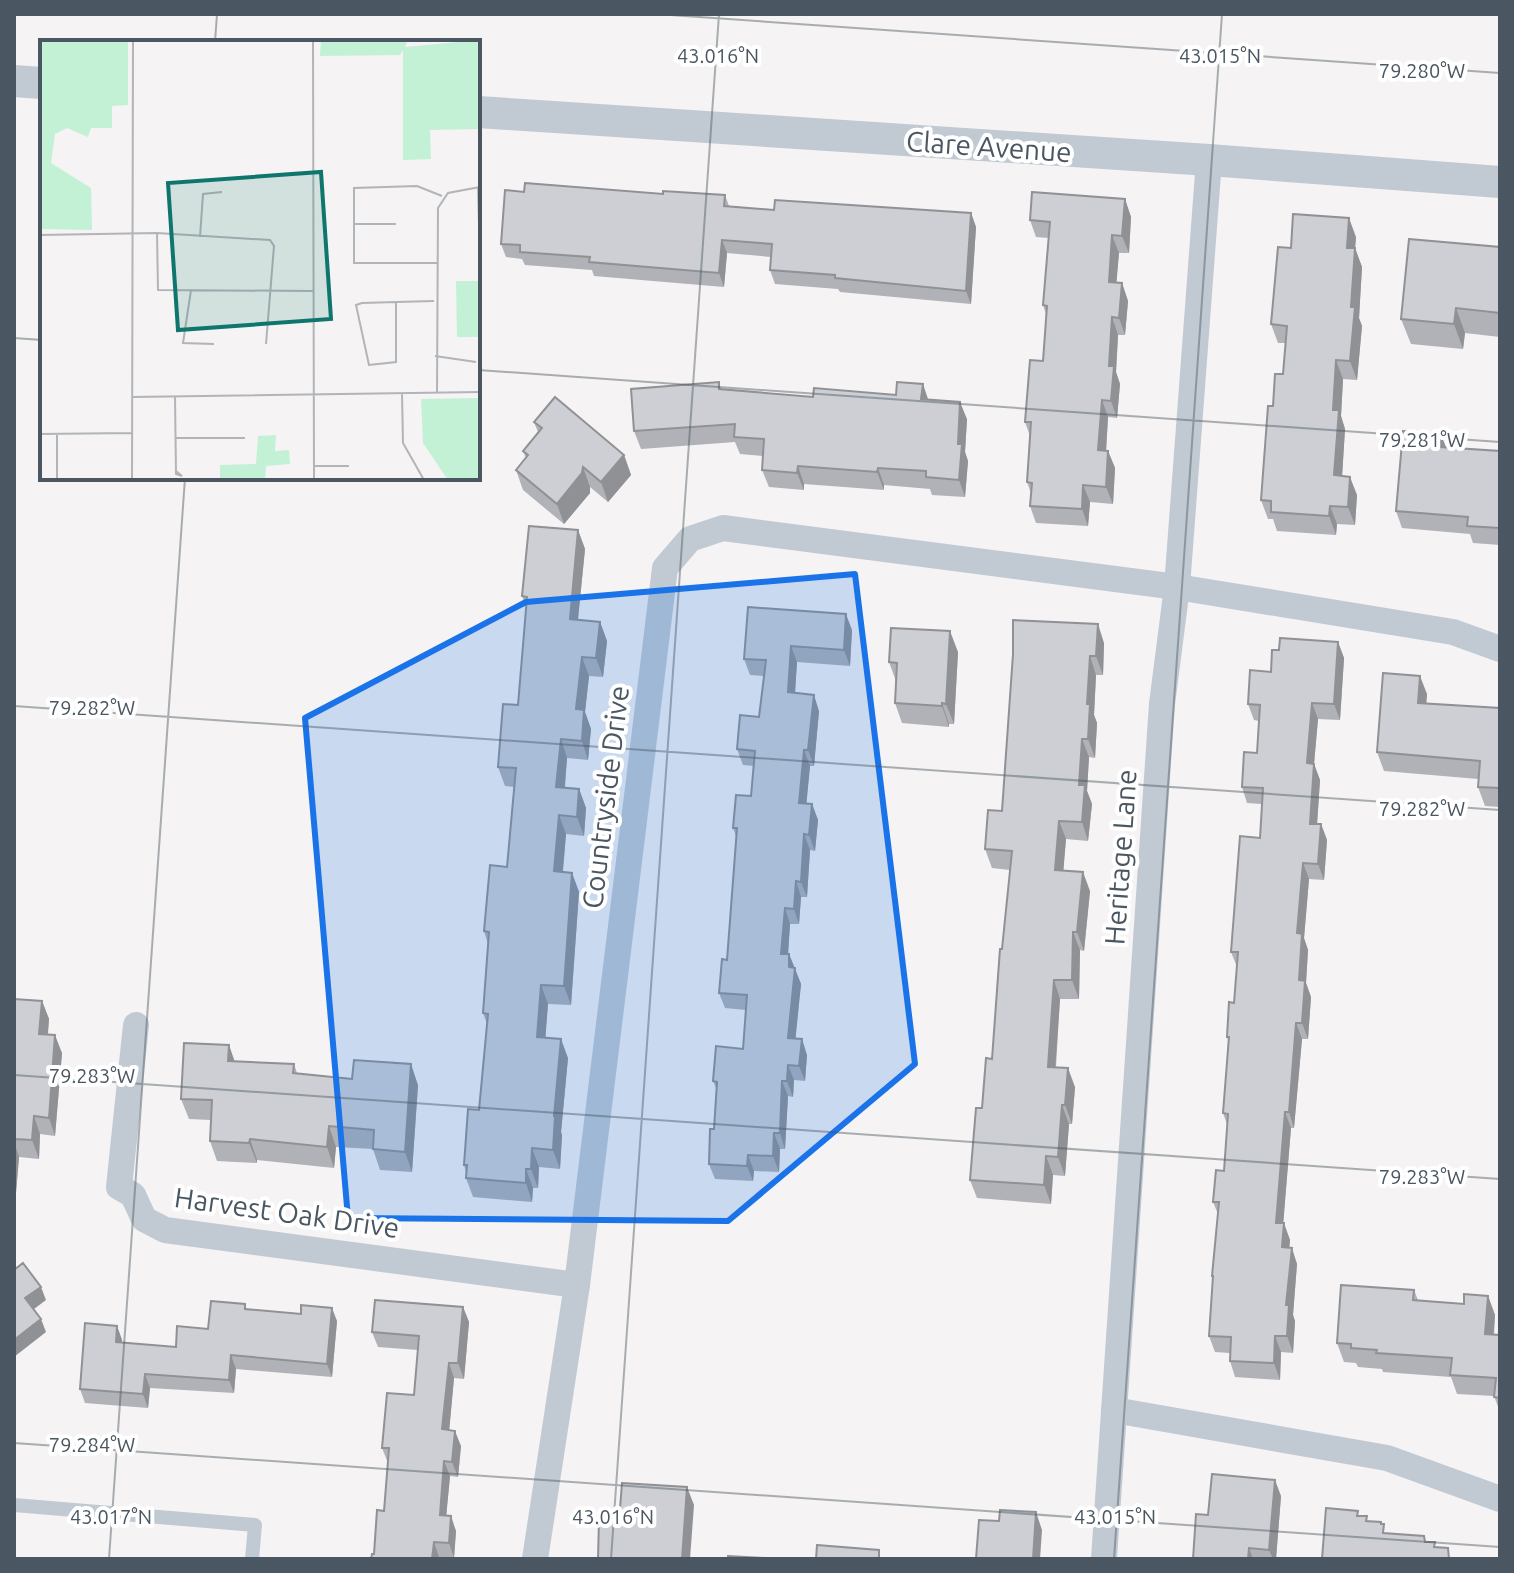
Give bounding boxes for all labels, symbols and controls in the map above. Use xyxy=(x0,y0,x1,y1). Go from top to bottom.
inset map xyxy=(40,40,480,480)
text: 43.016°N xyxy=(677,44,759,67)
text: 43.015°N xyxy=(1179,44,1261,67)
text: 79.280°W xyxy=(1379,59,1465,82)
street label: Clare Avenue xyxy=(905,125,1073,167)
text: 79.281°W xyxy=(1379,428,1465,451)
street label: Countryside Drive xyxy=(576,684,634,910)
text: 79.282°W xyxy=(49,696,135,719)
street label: Heritage Lane xyxy=(1098,768,1142,946)
text: 79.282°W xyxy=(1379,797,1465,820)
text: 79.283°W xyxy=(49,1064,135,1087)
text: 79.283°W xyxy=(1379,1165,1465,1188)
street label: Harvest Oak Drive xyxy=(173,1181,401,1243)
text: 79.284°W xyxy=(49,1433,135,1456)
text: 43.017°N xyxy=(70,1505,152,1528)
text: 43.016°N xyxy=(572,1505,654,1528)
text: 43.015°N xyxy=(1074,1505,1156,1528)

